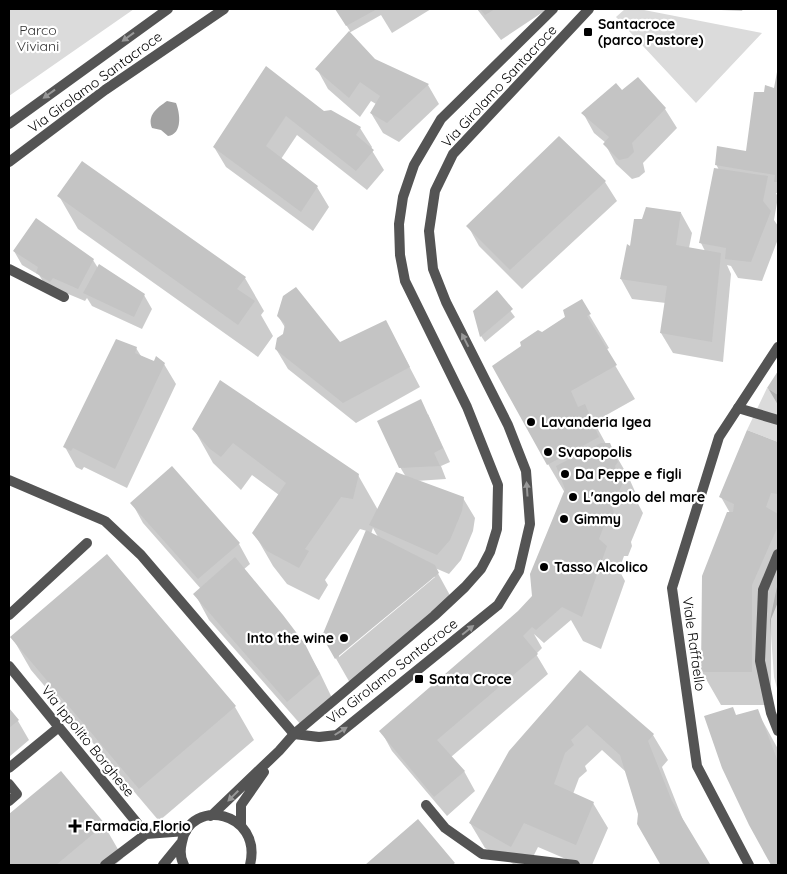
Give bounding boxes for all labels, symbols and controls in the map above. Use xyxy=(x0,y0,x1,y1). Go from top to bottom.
place label: Santacroce (parco Pastore) xyxy=(598,15,704,49)
park label: Parco Viviani xyxy=(17,21,59,55)
street label: Via Girolamo Santacroce xyxy=(437,21,561,151)
marker: Santacroce (parco Pastore) xyxy=(582,26,594,38)
street label: Via Girolamo Santacroce xyxy=(24,27,166,137)
one-way arrow xyxy=(122,32,135,42)
one-way arrow xyxy=(43,89,56,99)
one-way arrow xyxy=(461,333,469,348)
place label: Lavanderia Igea xyxy=(541,413,651,431)
marker: Lavanderia Igea xyxy=(525,416,537,428)
place label: Svapopolis xyxy=(558,443,632,461)
marker: Svapopolis xyxy=(542,446,554,458)
place label: Da Peppe e figli xyxy=(575,465,682,483)
marker: Da Peppe e figli xyxy=(559,468,571,480)
one-way arrow xyxy=(523,481,531,497)
place label: L'angolo del mare xyxy=(583,488,705,506)
marker: L'angolo del mare xyxy=(567,491,579,503)
place label: Gimmy xyxy=(574,510,621,528)
marker: Gimmy xyxy=(558,513,570,525)
place label: Tasso Alcolico xyxy=(554,558,648,576)
marker: Tasso Alcolico xyxy=(538,561,550,573)
street label: Viale Raffaello xyxy=(678,596,710,692)
street label: Via Girolamo Santacroce xyxy=(323,614,461,728)
one-way arrow xyxy=(461,624,474,635)
place label: Into the wine xyxy=(247,629,334,647)
marker: Into the wine xyxy=(338,632,350,644)
place label: Santa Croce xyxy=(429,670,512,688)
marker: Santa Croce xyxy=(413,673,425,685)
street label: Via Ippolito Borghese xyxy=(37,682,139,801)
one-way arrow xyxy=(334,726,347,735)
one-way arrow xyxy=(227,790,239,802)
place label: Farmacia Florio xyxy=(85,817,191,835)
marker: Farmacia Florio xyxy=(69,820,81,832)

